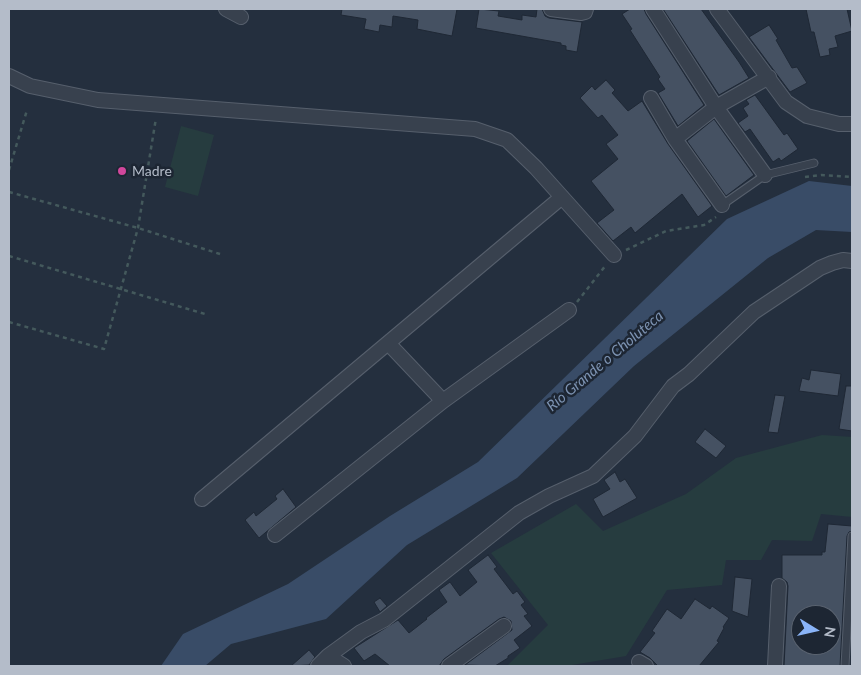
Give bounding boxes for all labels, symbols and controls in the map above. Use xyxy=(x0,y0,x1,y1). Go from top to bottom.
place label: Madre xyxy=(132,163,172,179)
marker: Madre xyxy=(116,165,128,177)
water label: Río Grande o Choluteca xyxy=(543,307,667,415)
north arrow xyxy=(791,605,841,655)
text: N xyxy=(821,626,840,639)

